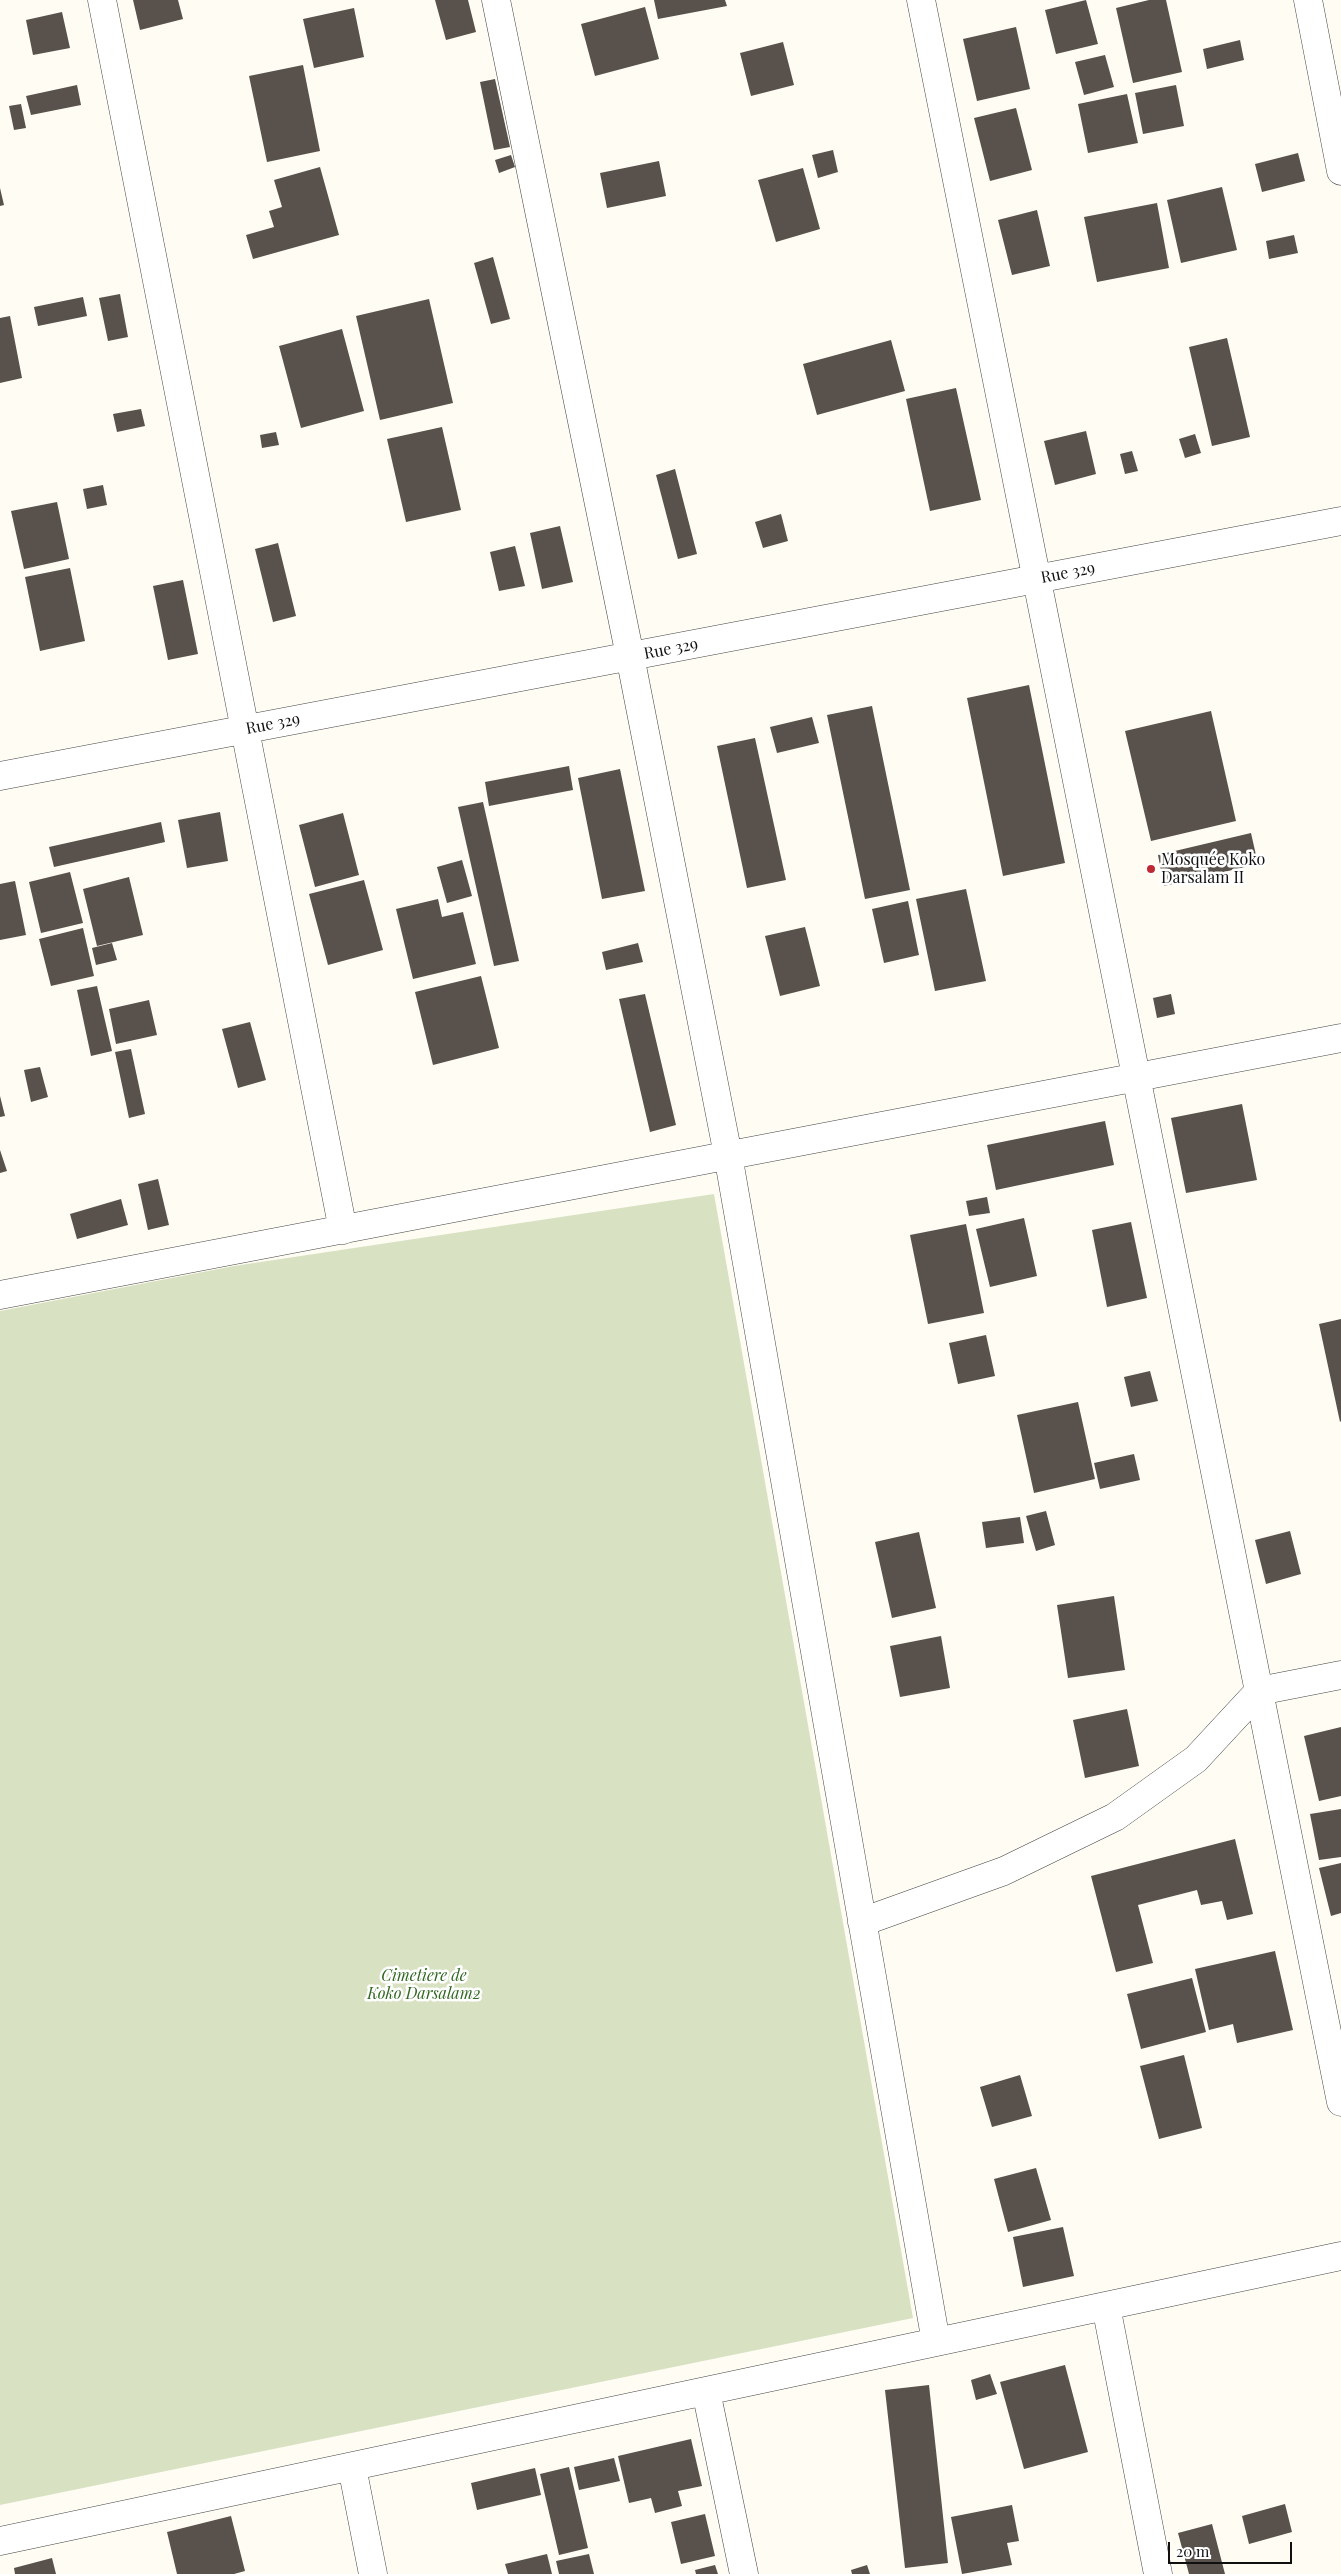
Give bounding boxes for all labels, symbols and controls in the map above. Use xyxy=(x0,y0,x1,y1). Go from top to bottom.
street label: Rue 329 xyxy=(1039,558,1097,588)
street label: Rue 329 xyxy=(642,634,700,664)
street label: Rue 329 xyxy=(244,709,302,739)
place label: Mosquée Koko Darsalam II xyxy=(1161,850,1265,888)
marker: Mosquée Koko Darsalam II xyxy=(1145,863,1157,875)
park label: Cimetiere de Koko Darsalam2 xyxy=(367,1966,481,2004)
scale bar xyxy=(1171,2532,1295,2564)
text: 20 m xyxy=(1176,2541,1209,2561)

